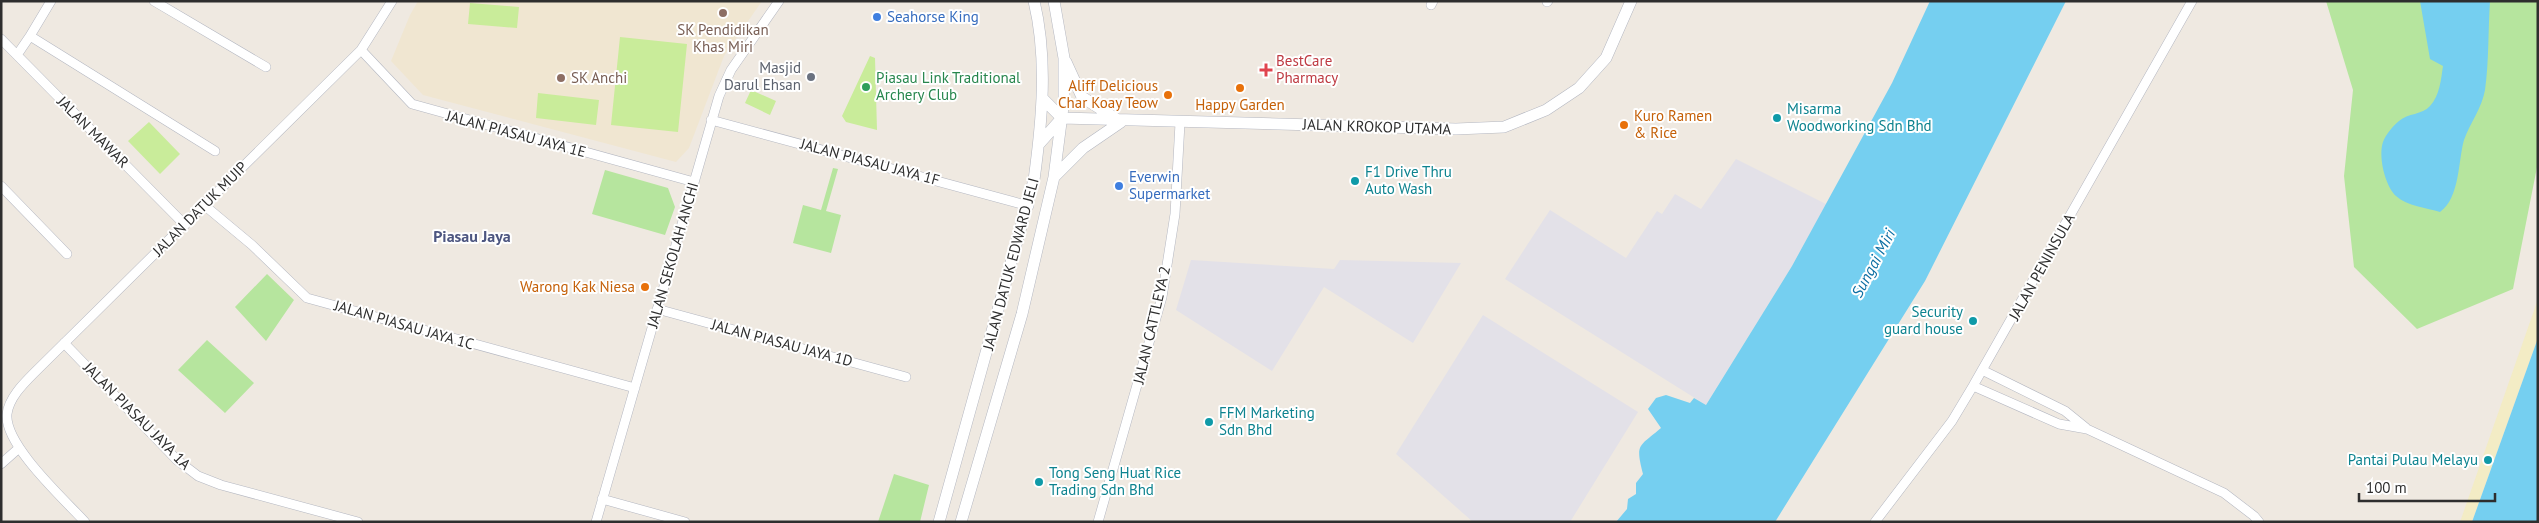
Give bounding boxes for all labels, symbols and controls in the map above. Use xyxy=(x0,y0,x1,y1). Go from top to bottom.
marker: SK Pendidikan Khas Miri xyxy=(717,7,729,19)
place label: Seahorse King xyxy=(887,7,979,26)
marker: Seahorse King xyxy=(871,11,883,23)
place label: SK Pendidikan Khas Miri xyxy=(677,20,769,56)
place label: BestCare Pharmacy xyxy=(1276,51,1338,87)
place label: Masjid Darul Ehsan xyxy=(724,58,801,94)
marker: BestCare Pharmacy xyxy=(1260,64,1272,76)
place label: SK Anchi xyxy=(571,68,627,87)
place label: Piasau Link Traditional Archery Club xyxy=(876,68,1021,104)
marker: Masjid Darul Ehsan xyxy=(805,71,817,83)
marker: SK Anchi xyxy=(555,72,567,84)
place label: Aliff Delicious Char Koay Teow xyxy=(1058,76,1158,112)
marker: Piasau Link Traditional Archery Club xyxy=(860,81,872,93)
marker: Happy Garden xyxy=(1234,82,1246,94)
marker: Aliff Delicious Char Koay Teow xyxy=(1162,89,1174,101)
street label: JALAN MAWAR xyxy=(53,91,133,172)
place label: Happy Garden xyxy=(1195,95,1285,114)
place label: Misarma Woodworking Sdn Bhd xyxy=(1787,99,1932,135)
street label: JALAN PIASAU JAYA 1E xyxy=(443,105,588,161)
place label: Kuro Ramen & Rice xyxy=(1634,106,1712,142)
marker: Misarma Woodworking Sdn Bhd xyxy=(1771,112,1783,124)
street label: JALAN KROKOP UTAMA xyxy=(1301,114,1452,139)
marker: Kuro Ramen & Rice xyxy=(1618,119,1630,131)
street label: JALAN PIASAU JAYA 1F xyxy=(797,134,942,189)
street label: JALAN DATUK MUIP xyxy=(148,157,251,261)
place label: F1 Drive Thru Auto Wash xyxy=(1365,162,1452,198)
place label: Everwin Supermarket xyxy=(1129,167,1210,203)
marker: F1 Drive Thru Auto Wash xyxy=(1349,175,1361,187)
street label: JALAN DATUK EDWARD JELI xyxy=(978,176,1043,353)
street label: JALAN SEKOLAH ANCHI xyxy=(642,180,702,331)
marker: Everwin Supermarket xyxy=(1113,180,1125,192)
street label: JALAN PENINSULA xyxy=(2004,210,2079,324)
water label: Sungai Miri xyxy=(1847,225,1900,301)
district label: Piasau Jaya xyxy=(433,226,511,246)
street label: JALAN CATTLEYA 2 xyxy=(1129,264,1174,387)
place label: Warong Kak Niesa xyxy=(520,277,635,296)
marker: Warong Kak Niesa xyxy=(639,281,651,293)
street label: JALAN PIASAU JAYA 1C xyxy=(331,295,476,354)
place label: Security guard house xyxy=(1884,302,1963,338)
street label: JALAN PIASAU JAYA 1D xyxy=(708,314,855,371)
marker: Security guard house xyxy=(1967,315,1979,327)
street label: JALAN PIASAU JAYA 1A xyxy=(79,357,195,474)
place label: FFM Marketing Sdn Bhd xyxy=(1219,403,1315,439)
marker: FFM Marketing Sdn Bhd xyxy=(1203,416,1215,428)
place label: Pantai Pulau Melayu xyxy=(2348,450,2478,469)
marker: Pantai Pulau Melayu xyxy=(2482,454,2494,466)
place label: Tong Seng Huat Rice Trading Sdn Bhd xyxy=(1049,463,1181,499)
scale bar xyxy=(2359,470,2495,502)
marker: Tong Seng Huat Rice Trading Sdn Bhd xyxy=(1033,476,1045,488)
text: 100 m xyxy=(2366,478,2407,497)

